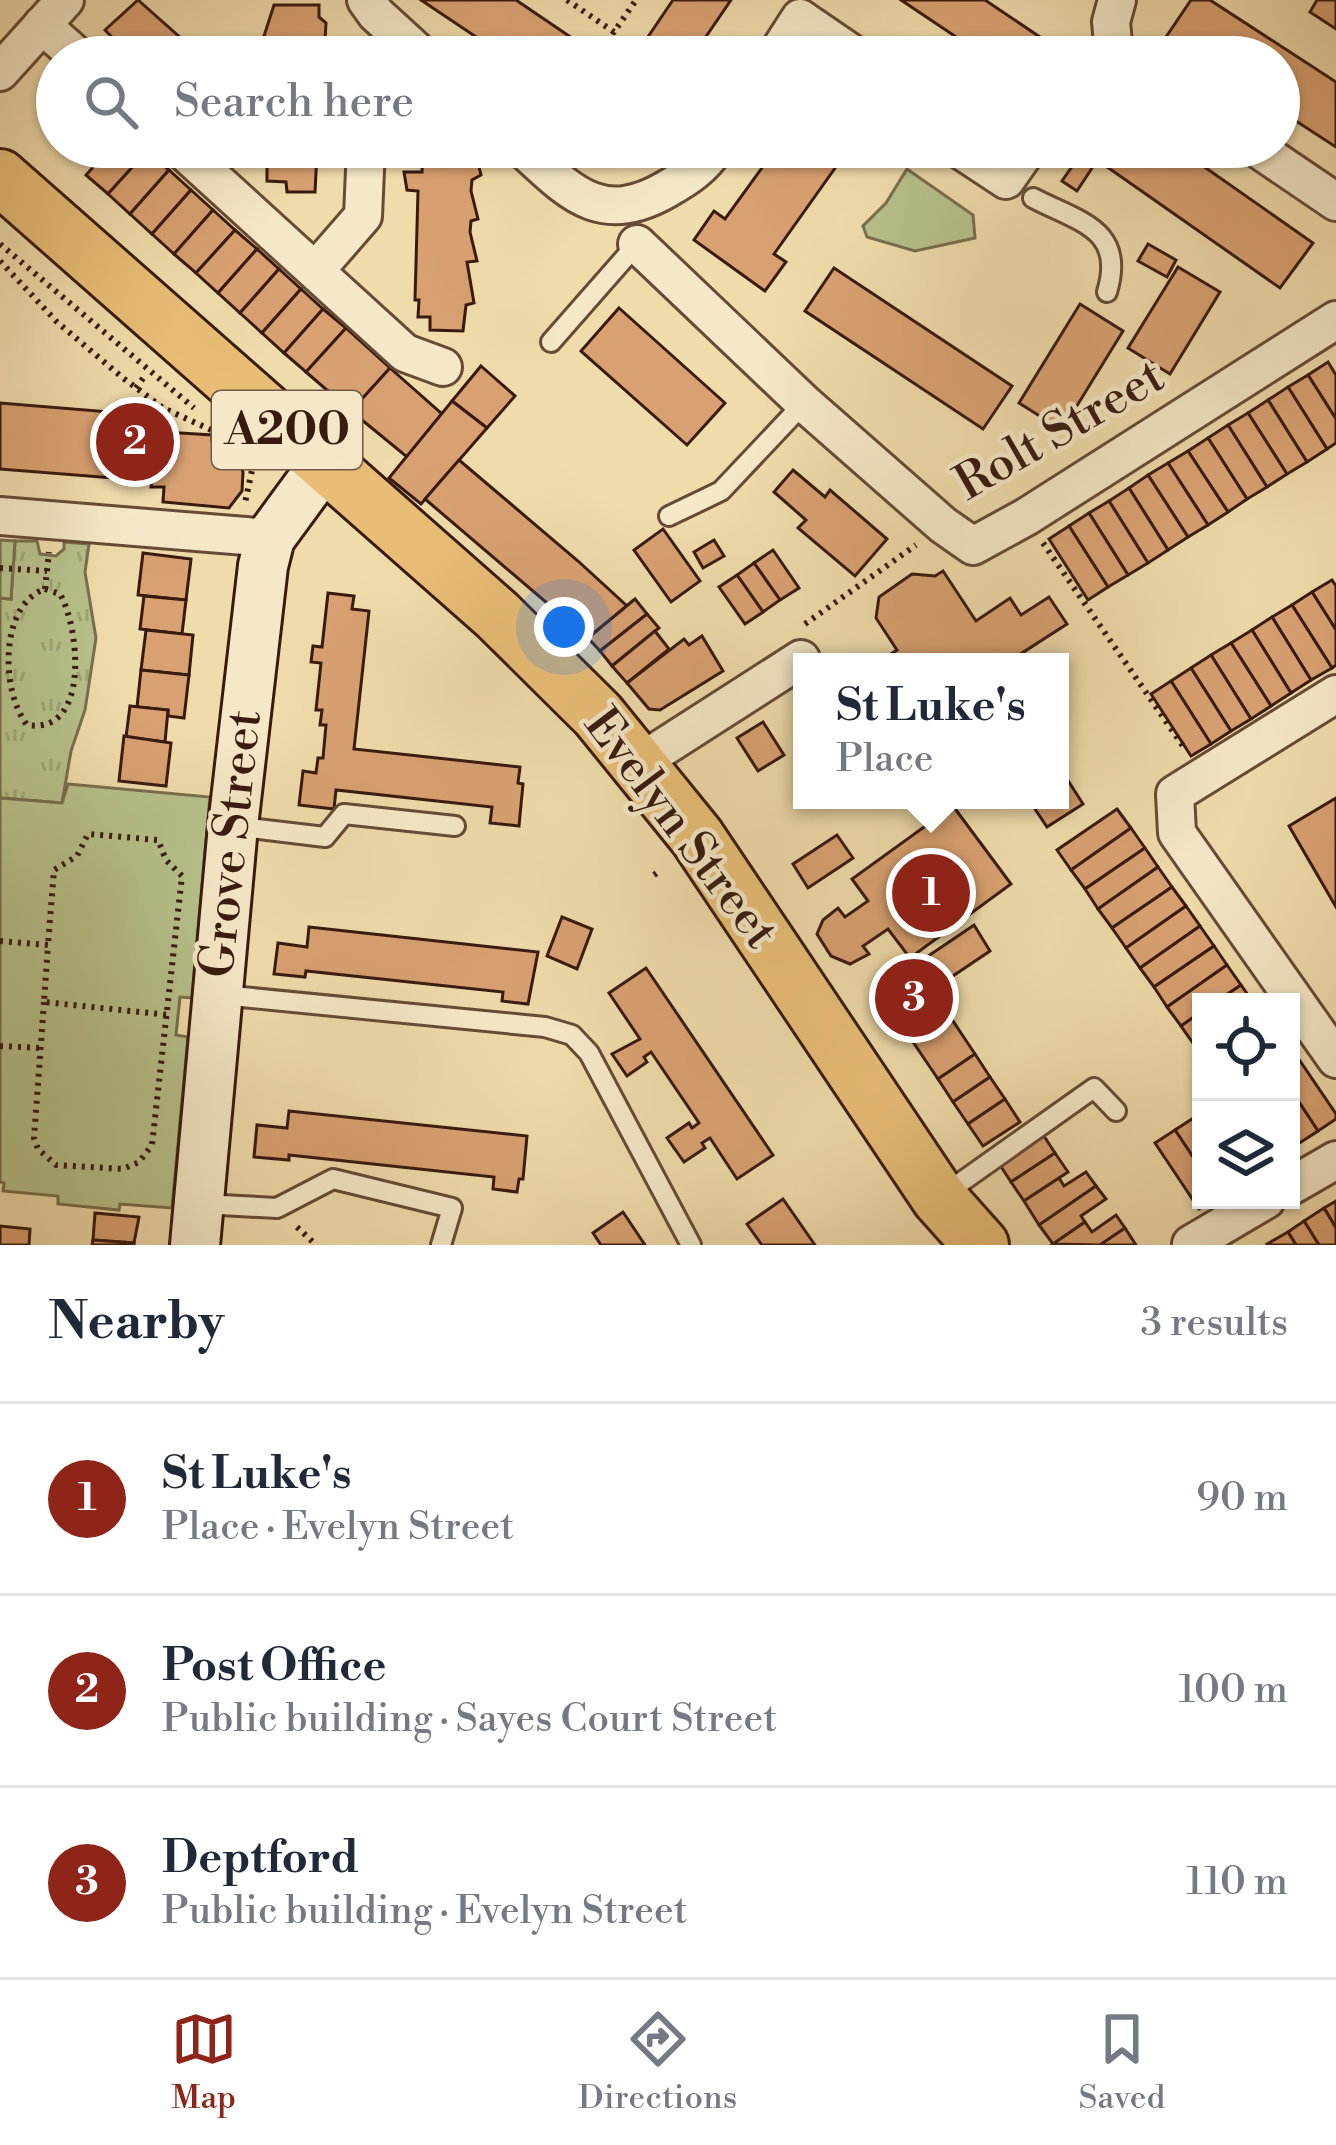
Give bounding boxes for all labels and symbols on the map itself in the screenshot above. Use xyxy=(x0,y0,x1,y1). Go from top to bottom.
street label: Rolt Street xyxy=(945,347,1175,515)
road number: A200 xyxy=(212,391,362,469)
pin: 2 xyxy=(96,397,174,487)
your location xyxy=(534,597,594,657)
street label: Evelyn Street xyxy=(570,697,790,961)
street label: Grove Street xyxy=(188,707,276,981)
pin: 1 xyxy=(892,848,970,938)
pin: 3 xyxy=(875,953,953,1043)

